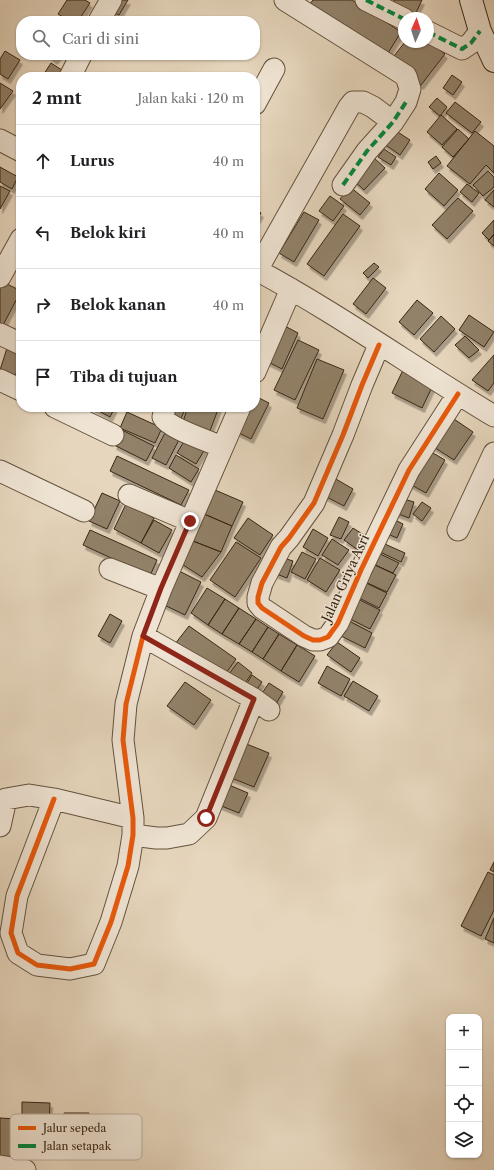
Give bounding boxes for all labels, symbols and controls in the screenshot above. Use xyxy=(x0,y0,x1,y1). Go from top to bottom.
north arrow xyxy=(398,12,434,48)
search box xyxy=(16,16,260,60)
icon: search xyxy=(30,27,52,49)
text: Cari di sini xyxy=(62,29,139,48)
text: 2 mnt xyxy=(32,88,82,108)
text: Jalan kaki · 120 m xyxy=(137,90,244,106)
icon: ahead xyxy=(32,150,54,172)
text: Lurus xyxy=(70,151,115,170)
text: 40 m xyxy=(213,153,244,169)
icon: left xyxy=(32,222,54,244)
text: Belok kiri xyxy=(70,223,146,242)
text: 40 m xyxy=(213,225,244,241)
icon: right xyxy=(32,294,54,316)
text: Belok kanan xyxy=(70,295,166,314)
text: 40 m xyxy=(213,297,244,313)
icon: arrive xyxy=(32,366,54,388)
text: Tiba di tujuan xyxy=(70,367,178,386)
route end xyxy=(181,512,199,530)
street label: Jalan Griya Asri xyxy=(317,532,372,626)
route start xyxy=(197,809,215,827)
map controls xyxy=(446,1014,482,1158)
button: + xyxy=(446,1014,482,1050)
button: − xyxy=(446,1050,482,1086)
button: locate xyxy=(446,1086,482,1122)
legend xyxy=(10,1114,142,1160)
text: Jalur sepeda xyxy=(41,1121,107,1135)
button: layers xyxy=(446,1122,482,1158)
text: Jalan setapak xyxy=(41,1139,112,1153)

